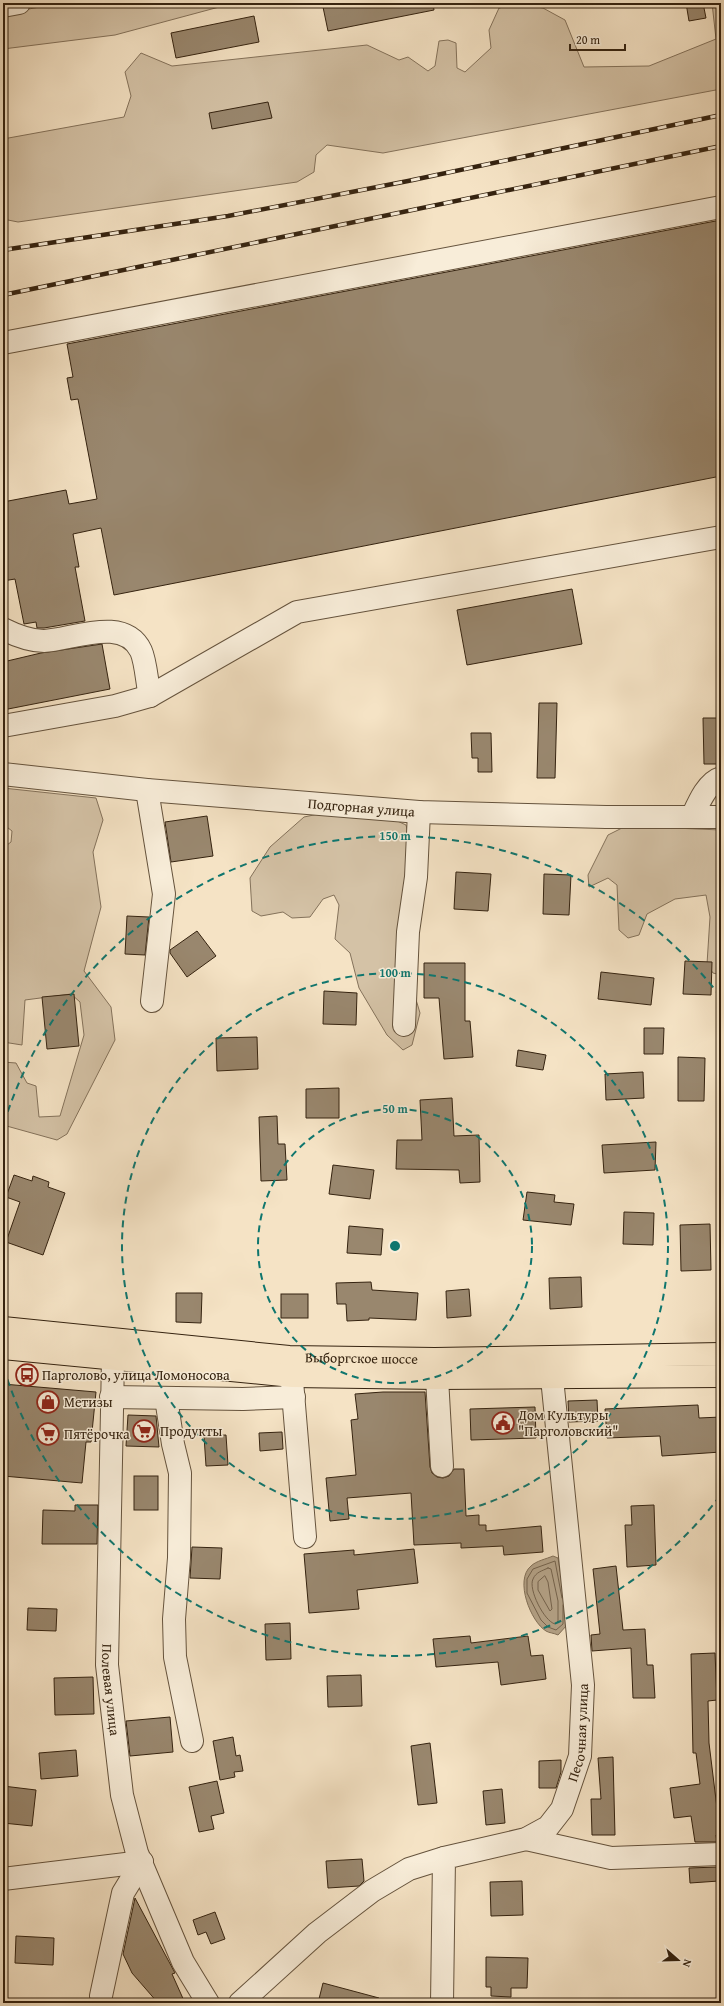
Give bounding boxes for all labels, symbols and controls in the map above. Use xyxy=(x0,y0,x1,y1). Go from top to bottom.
scale bar xyxy=(570,26,625,52)
text: 20 m xyxy=(576,31,600,48)
street label: Подгорная улица xyxy=(307,793,416,822)
text: 150 m xyxy=(379,827,412,844)
text: 100 m xyxy=(379,964,412,981)
text: 50 m xyxy=(382,1100,408,1117)
centre of rings xyxy=(388,1239,402,1253)
street label: Выборгское шоссе xyxy=(305,1347,418,1369)
bus stop icon: Парголово, улица Ломоносова xyxy=(14,1362,40,1388)
place label: Парголово, улица Ломоносова xyxy=(42,1365,230,1385)
shop icon: Метизы xyxy=(35,1389,61,1415)
place label: Метизы xyxy=(64,1392,113,1412)
place label: Дом Культуры "Парголовский" xyxy=(517,1405,618,1441)
public building icon: Дом Культуры "Парголовский" xyxy=(490,1410,516,1436)
supermarket icon: Продукты xyxy=(131,1418,157,1444)
supermarket icon: Пятёрочка xyxy=(35,1421,61,1447)
place label: Продукты xyxy=(160,1421,223,1441)
place label: Пятёрочка xyxy=(64,1424,130,1444)
street label: Полевая улица xyxy=(97,1644,125,1737)
street label: Песочная улица xyxy=(562,1683,593,1784)
north arrow xyxy=(658,1940,698,1980)
text: N xyxy=(678,1957,696,1970)

